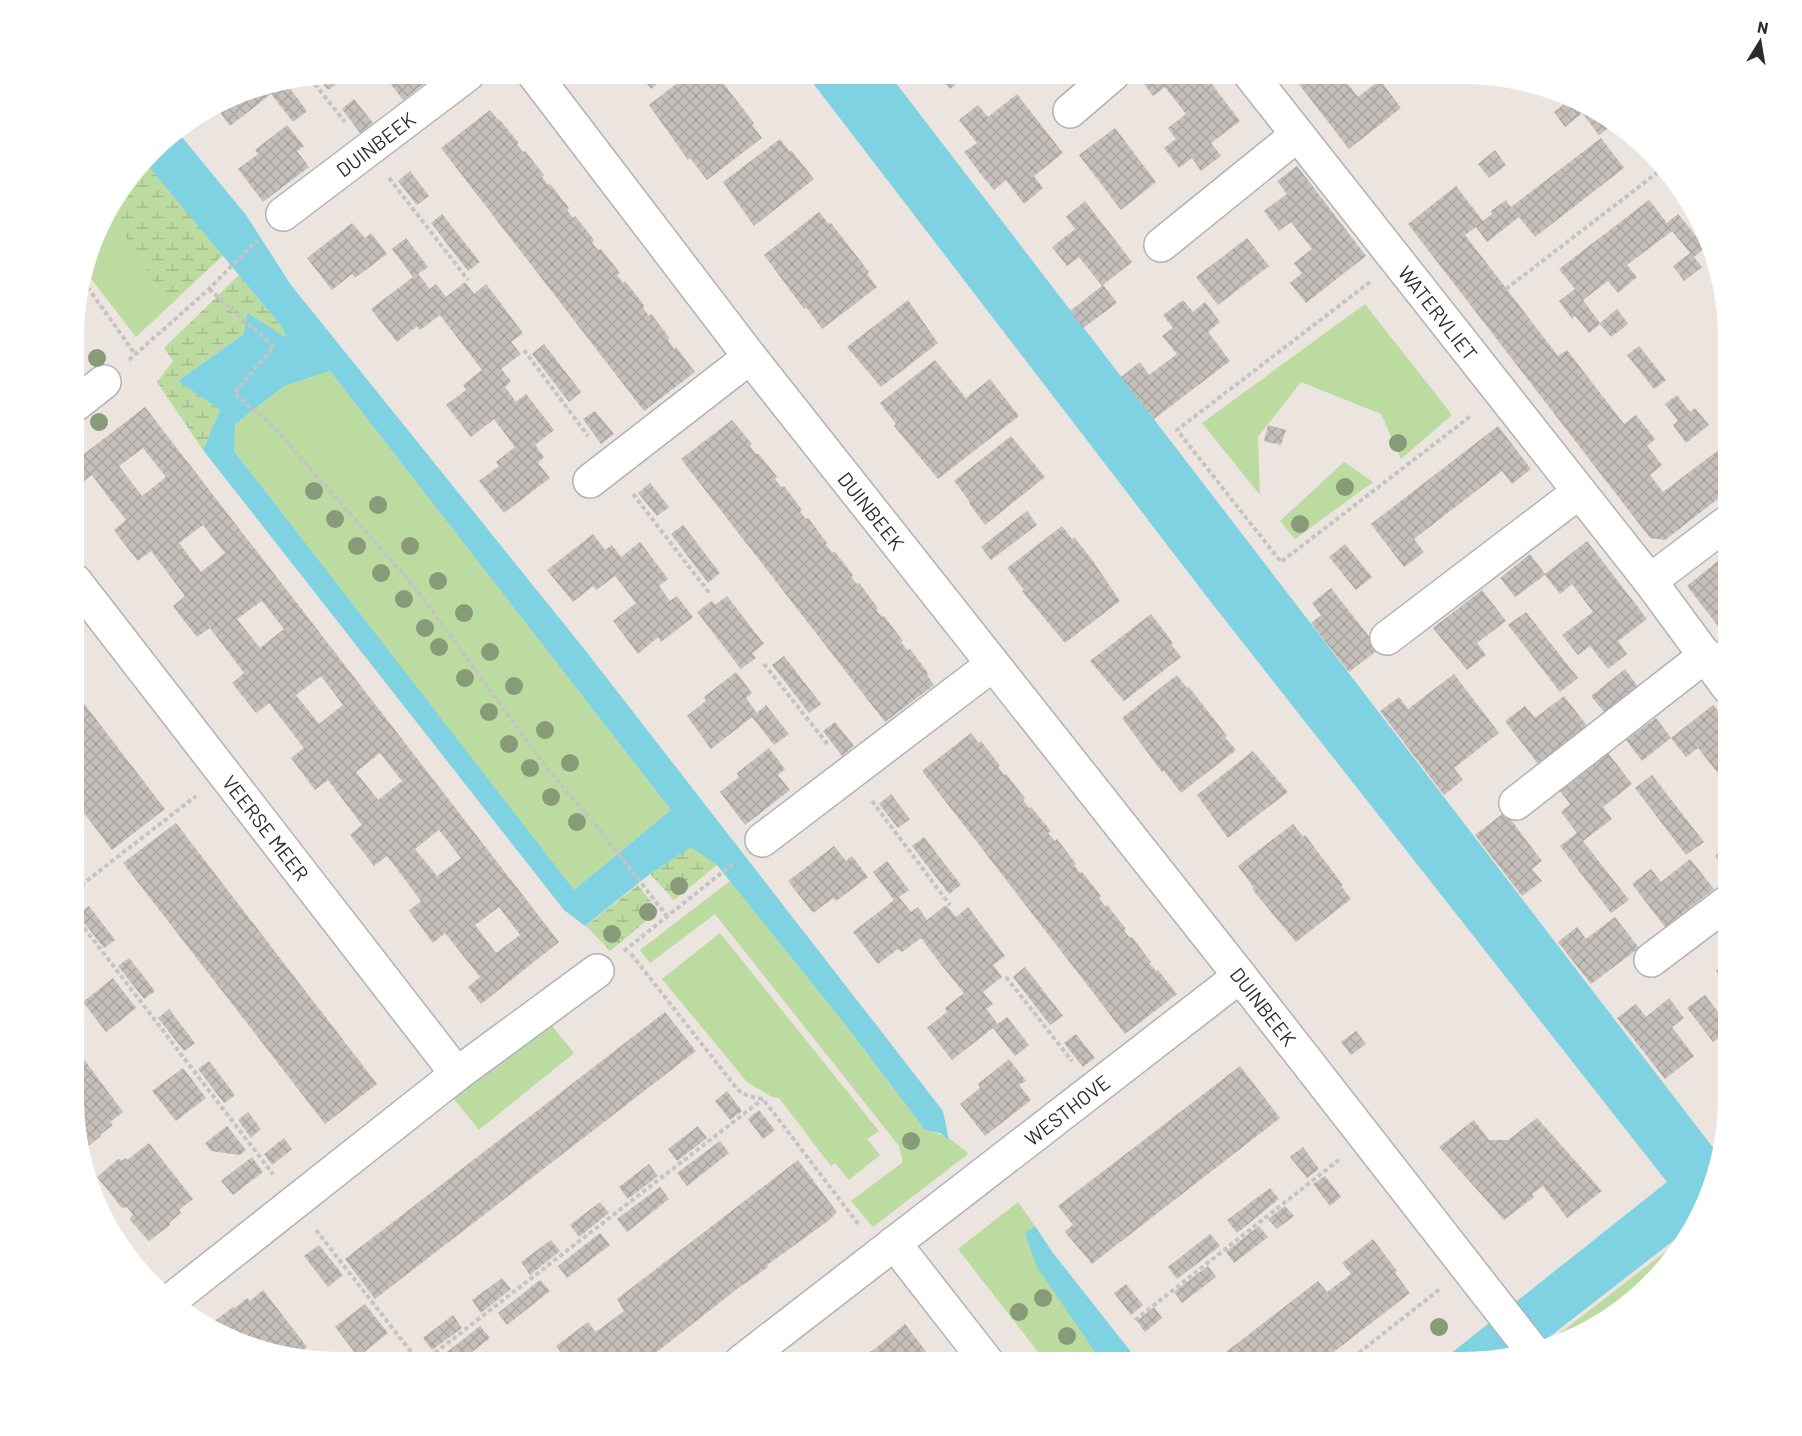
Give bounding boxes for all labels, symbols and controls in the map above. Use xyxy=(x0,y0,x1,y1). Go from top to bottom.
north arrow xyxy=(1730,12,1790,72)
text: N xyxy=(1756,16,1770,37)
street label: DUINBEEK xyxy=(331,106,420,182)
street label: WATERVLIET xyxy=(1394,261,1483,365)
street label: DUINBEEK xyxy=(833,467,910,554)
street label: VEERSE MEER xyxy=(218,770,314,885)
street label: DUINBEEK xyxy=(1226,962,1302,1050)
street label: WESTHOVE xyxy=(1020,1070,1114,1150)

